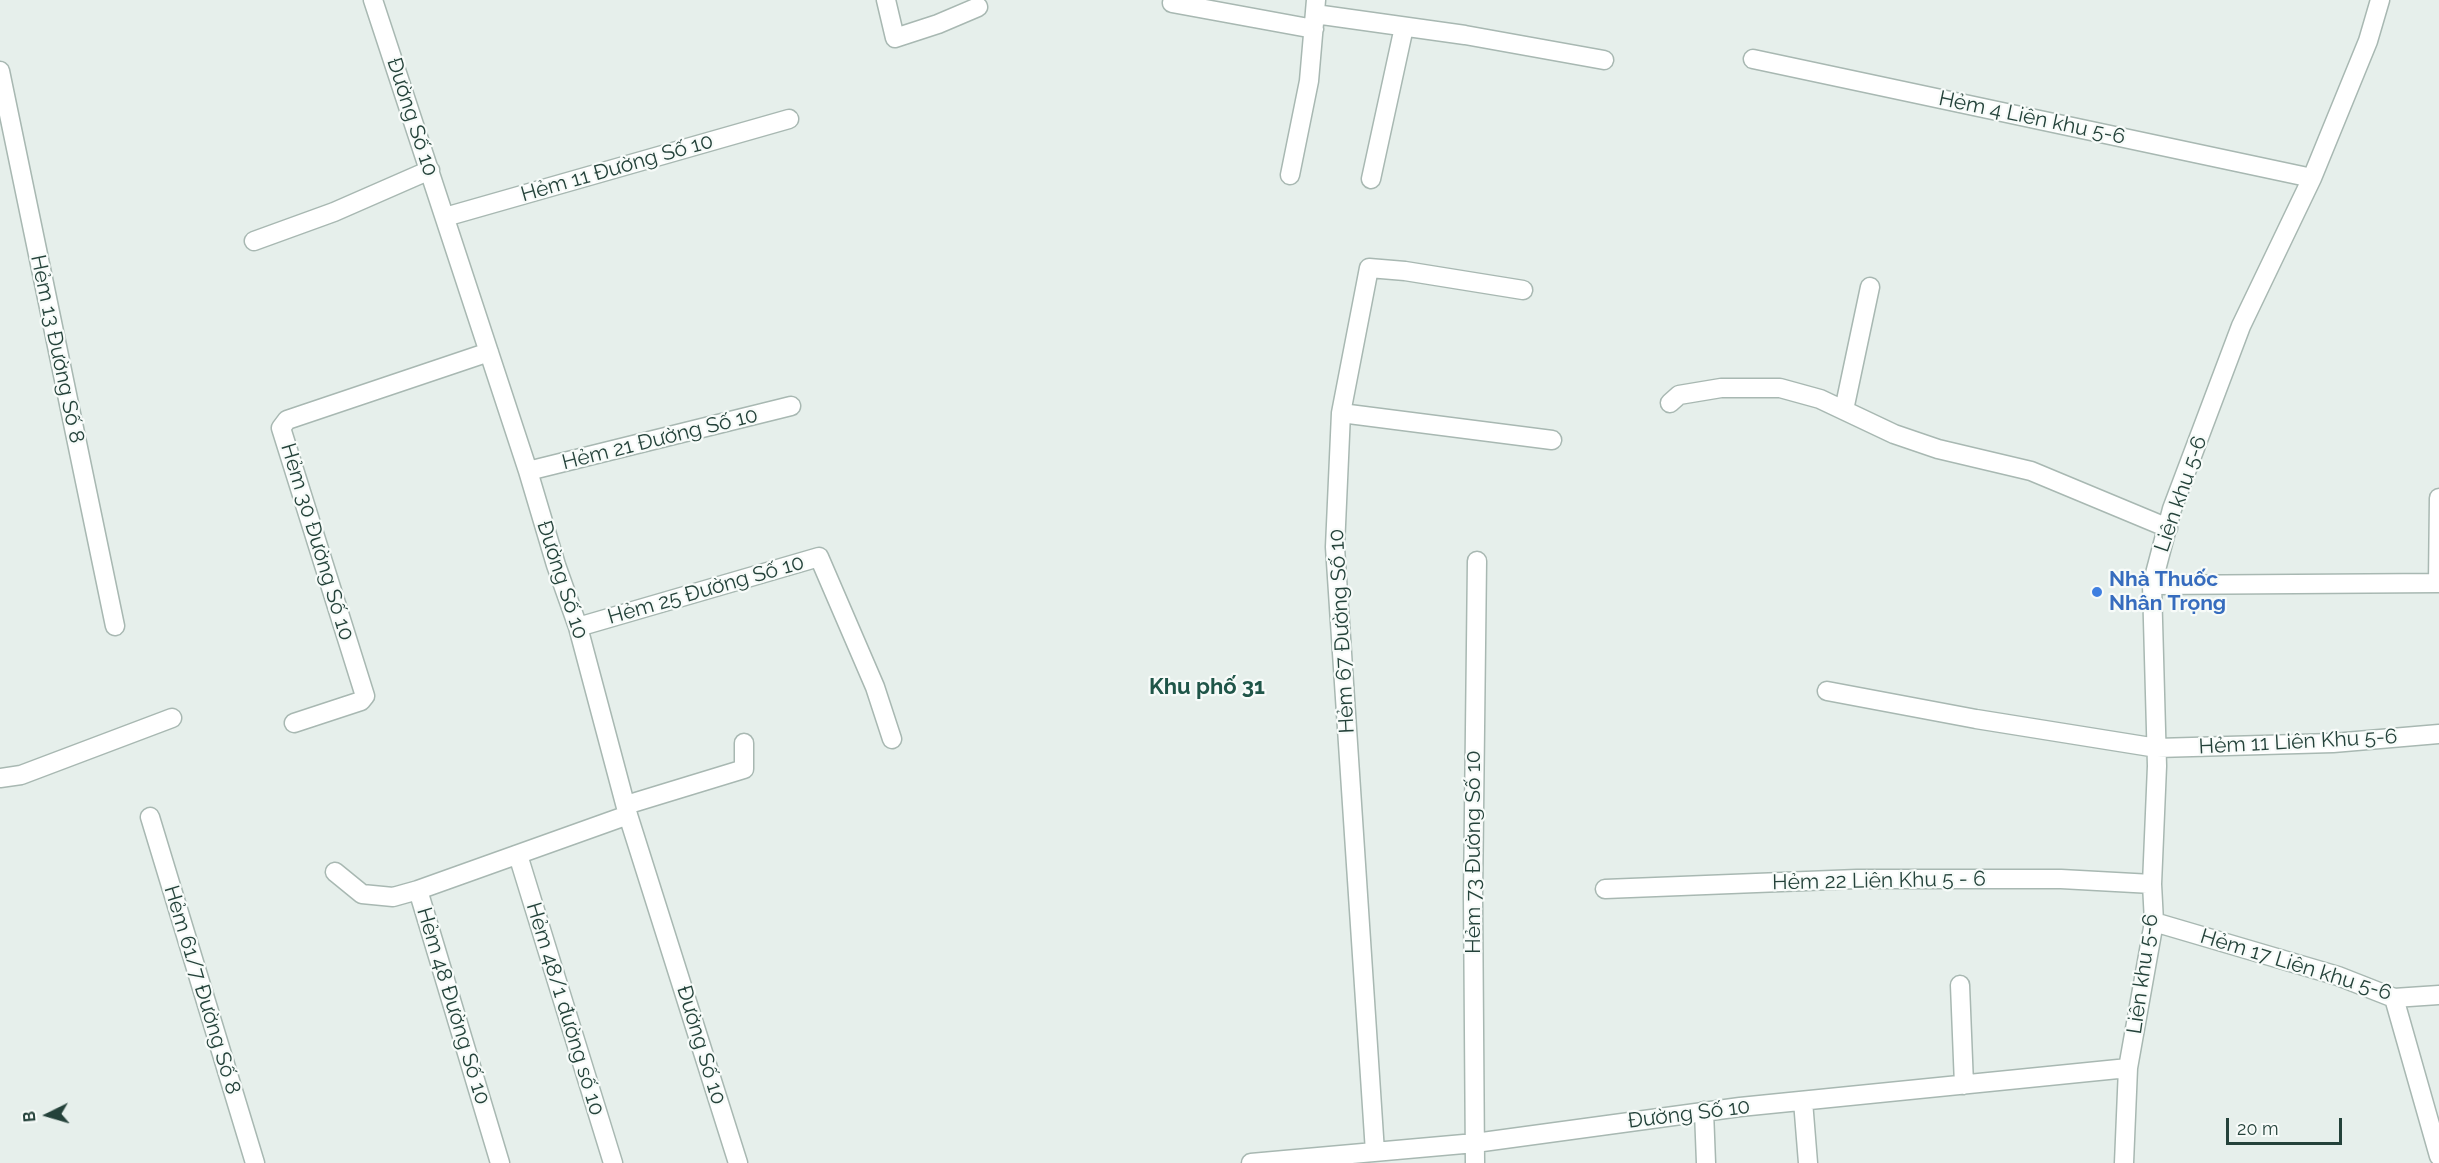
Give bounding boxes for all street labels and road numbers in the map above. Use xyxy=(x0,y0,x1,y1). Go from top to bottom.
street label: Đường Số 10 xyxy=(381,55,443,179)
street label: Hẻm 4 Liên khu 5-6 xyxy=(1936,86,2128,150)
street label: Hẻm 11 Đường Số 10 xyxy=(518,128,716,208)
street label: Hẻm 13 Đường Số 8 xyxy=(25,253,89,445)
street label: Hẻm 21 Đường Số 10 xyxy=(559,402,761,476)
street label: Liên khu 5-6 xyxy=(2149,433,2213,555)
street label: Hẻm 30 Đường Số 10 xyxy=(275,440,359,644)
street label: Đường Số 10 xyxy=(531,518,593,642)
street label: Hẻm 67 Đường Số 10 xyxy=(1324,528,1360,734)
street label: Hẻm 25 Đường Số 10 xyxy=(605,550,807,630)
street label: Hẻm 11 Liên Khu 5-6 xyxy=(2198,724,2398,760)
street label: Hẻm 73 Đường Số 10 xyxy=(1461,750,1487,954)
street label: Hẻm 22 Liên Khu 5 - 6 xyxy=(1772,867,1986,895)
street label: Hẻm 61/7 Đường Số 8 xyxy=(158,882,246,1098)
street label: Hẻm 48/1 đường số 10 xyxy=(521,899,609,1119)
street label: Hẻm 48 Đường Số 10 xyxy=(411,904,495,1108)
street label: Liên khu 5-6 xyxy=(2122,912,2164,1036)
street label: Hẻm 17 Liên khu 5-6 xyxy=(2197,924,2395,1006)
street label: Đường Số 10 xyxy=(671,982,731,1108)
street label: Đường Số 10 xyxy=(1626,1094,1752,1134)

